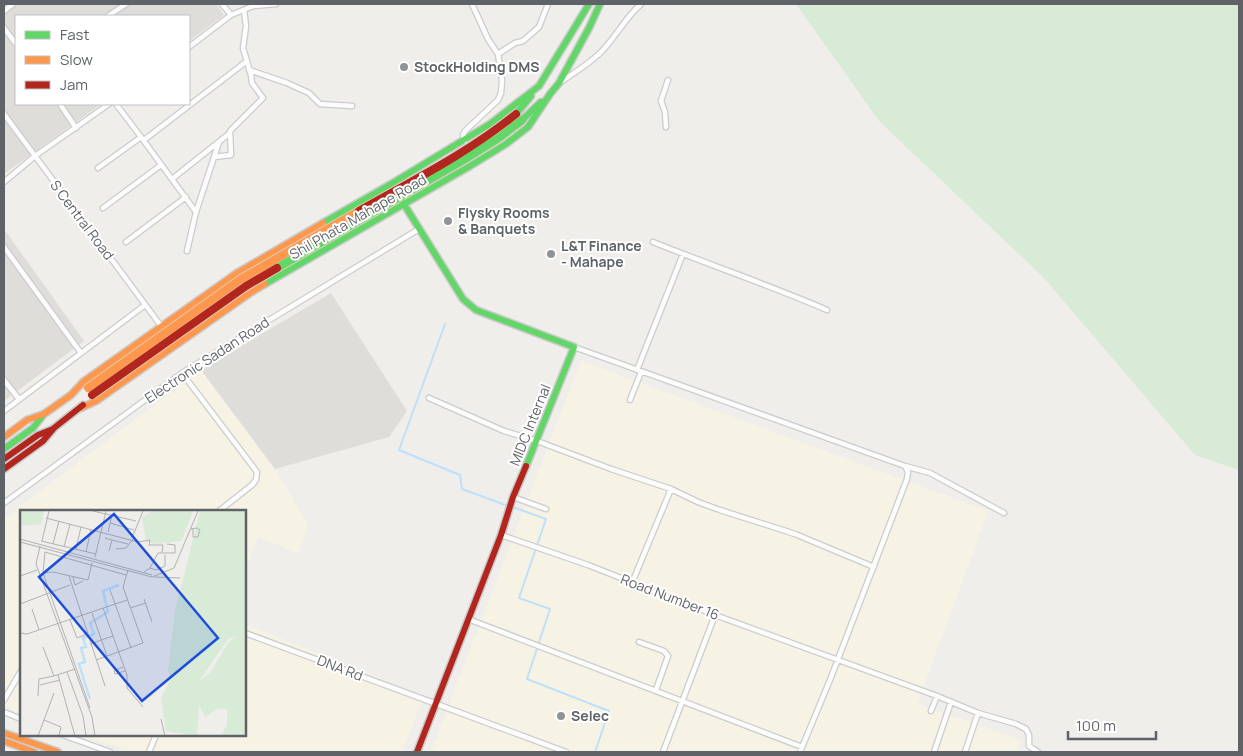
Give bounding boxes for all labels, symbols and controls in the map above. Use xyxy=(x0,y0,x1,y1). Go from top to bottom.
legend xyxy=(15,15,190,105)
text: Fast xyxy=(60,24,89,45)
text: Slow xyxy=(60,49,93,70)
place label: StockHolding DMS xyxy=(414,57,540,76)
marker: StockHolding DMS xyxy=(398,61,410,73)
text: Jam xyxy=(60,74,88,95)
street label: Shil Phata Mahape Road xyxy=(286,170,430,264)
street label: S Central Road xyxy=(46,176,119,263)
place label: Flysky Rooms & Banquets xyxy=(458,203,550,238)
marker: Flysky Rooms & Banquets xyxy=(442,215,454,227)
place label: L&T Finance - Mahape xyxy=(561,236,642,271)
marker: L&T Finance - Mahape xyxy=(545,248,557,260)
street label: Electronic Sadan Road xyxy=(141,312,273,407)
street label: MIDC Internal xyxy=(504,381,555,469)
inset map xyxy=(20,510,246,736)
street label: Road Number 16 xyxy=(618,569,722,624)
street label: DNA Rd xyxy=(314,650,366,685)
place label: Selec xyxy=(571,706,609,725)
scale bar xyxy=(1068,708,1156,740)
marker: Selec xyxy=(555,710,567,722)
text: 100 m xyxy=(1076,715,1116,736)

